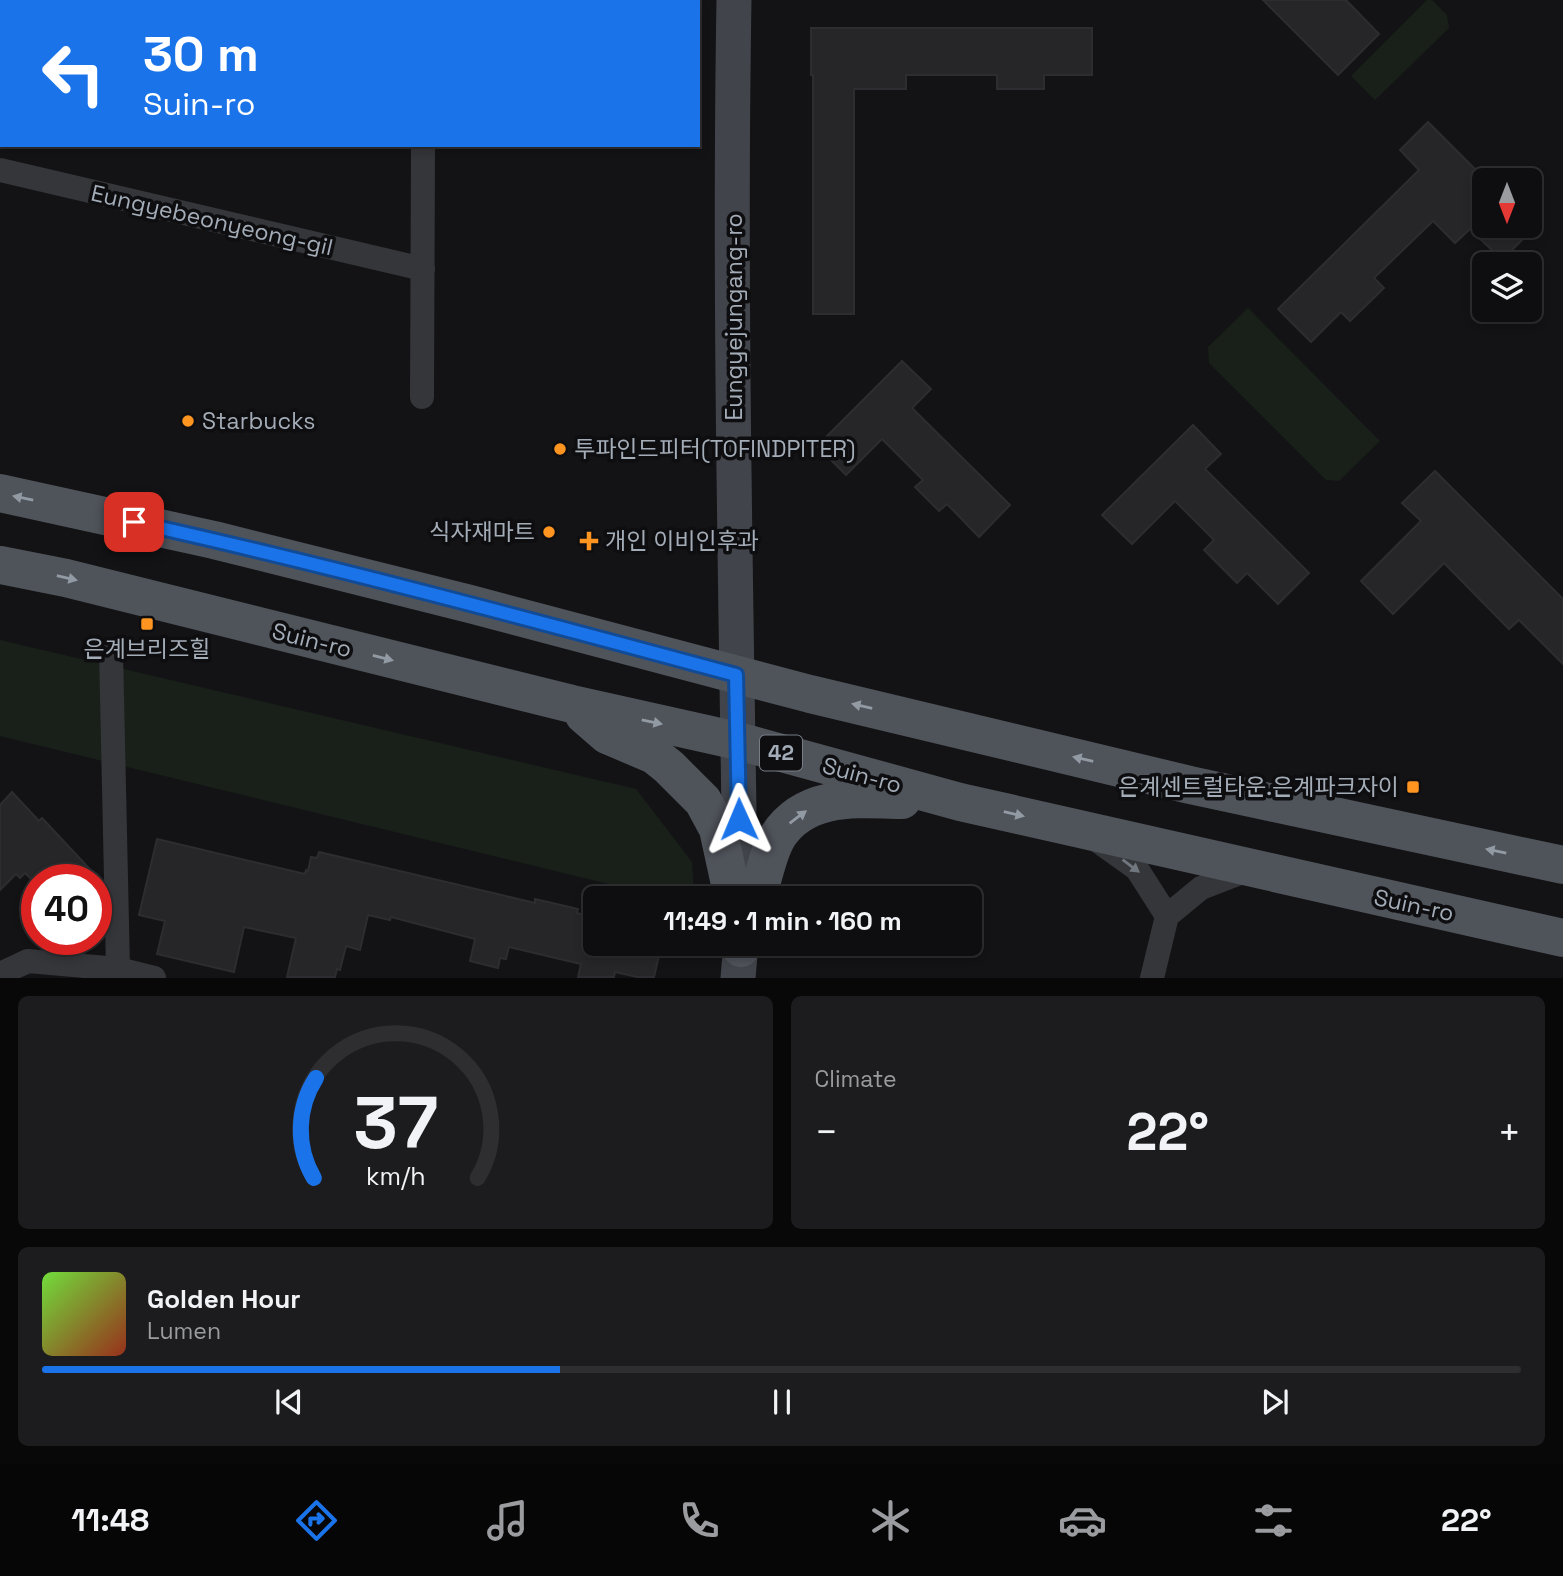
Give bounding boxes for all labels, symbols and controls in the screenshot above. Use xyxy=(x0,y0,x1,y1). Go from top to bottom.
text: 30 m xyxy=(143,23,259,85)
icon: left xyxy=(28,28,119,119)
text: Suin-ro xyxy=(143,84,255,124)
north arrow xyxy=(1472,168,1542,238)
map controls xyxy=(1472,168,1542,322)
street label: Eungyebeonyeong-gil xyxy=(88,178,336,262)
street label: Eungyejungang-ro xyxy=(719,213,749,421)
button: layers xyxy=(1472,252,1542,322)
place label: Starbucks xyxy=(202,406,315,436)
marker: Starbucks xyxy=(180,413,196,429)
place label: 투파인드피터(TOFINDPITER) xyxy=(574,434,856,464)
marker: 투파인드피터(TOFINDPITER) xyxy=(552,441,568,457)
one-way arrow xyxy=(12,492,34,503)
pin xyxy=(104,492,164,552)
icon: arrive xyxy=(115,503,153,541)
place label: 식자재마트 xyxy=(429,517,535,547)
marker: 식자재마트 xyxy=(541,524,557,540)
place label: 개인 이비인후과 xyxy=(605,526,759,556)
marker: 개인 이비인후과 xyxy=(579,531,599,551)
one-way arrow xyxy=(56,573,78,584)
marker: 은계브리즈힐 xyxy=(139,616,155,632)
street label: Suin-ro xyxy=(269,616,355,664)
place label: 은계브리즈힐 xyxy=(84,634,210,664)
one-way arrow xyxy=(372,653,394,664)
one-way arrow xyxy=(850,701,872,712)
one-way arrow xyxy=(641,716,663,727)
road number: 42 xyxy=(760,736,802,770)
street label: Suin-ro xyxy=(819,750,905,800)
one-way arrow xyxy=(1072,754,1094,765)
place label: 은계센트럴타운.은계파크자이 xyxy=(1118,772,1399,802)
marker: 은계센트럴타운.은계파크자이 xyxy=(1405,779,1421,795)
position arrow xyxy=(702,782,776,856)
one-way arrow xyxy=(1003,809,1025,820)
one-way arrow xyxy=(789,811,807,825)
one-way arrow xyxy=(1485,845,1507,856)
one-way arrow xyxy=(1122,859,1140,874)
speed limit sign: 40 xyxy=(21,864,112,955)
street label: Suin-ro xyxy=(1371,882,1457,928)
text: 11:49 · 1 min · 160 m xyxy=(663,904,902,938)
text: Climate xyxy=(815,1064,897,1094)
text: 37 xyxy=(353,1077,438,1170)
text: 22° xyxy=(1127,1099,1209,1165)
text: − xyxy=(815,1108,838,1156)
text: + xyxy=(1497,1108,1521,1156)
text: km/h xyxy=(365,1160,425,1192)
text: Golden Hour xyxy=(147,1282,301,1316)
text: Lumen xyxy=(147,1316,221,1346)
icon: previous xyxy=(270,1383,308,1421)
icon: pause xyxy=(763,1383,801,1421)
icon: next xyxy=(1256,1383,1294,1421)
icon: directions xyxy=(292,1496,341,1545)
icon: music xyxy=(483,1496,532,1545)
icon: phone xyxy=(675,1496,724,1545)
icon: climate xyxy=(866,1496,915,1545)
icon: car xyxy=(1058,1496,1107,1545)
icon: filters xyxy=(1249,1496,1298,1545)
text: 11:48 xyxy=(71,1500,149,1540)
text: 22° xyxy=(1441,1500,1492,1540)

